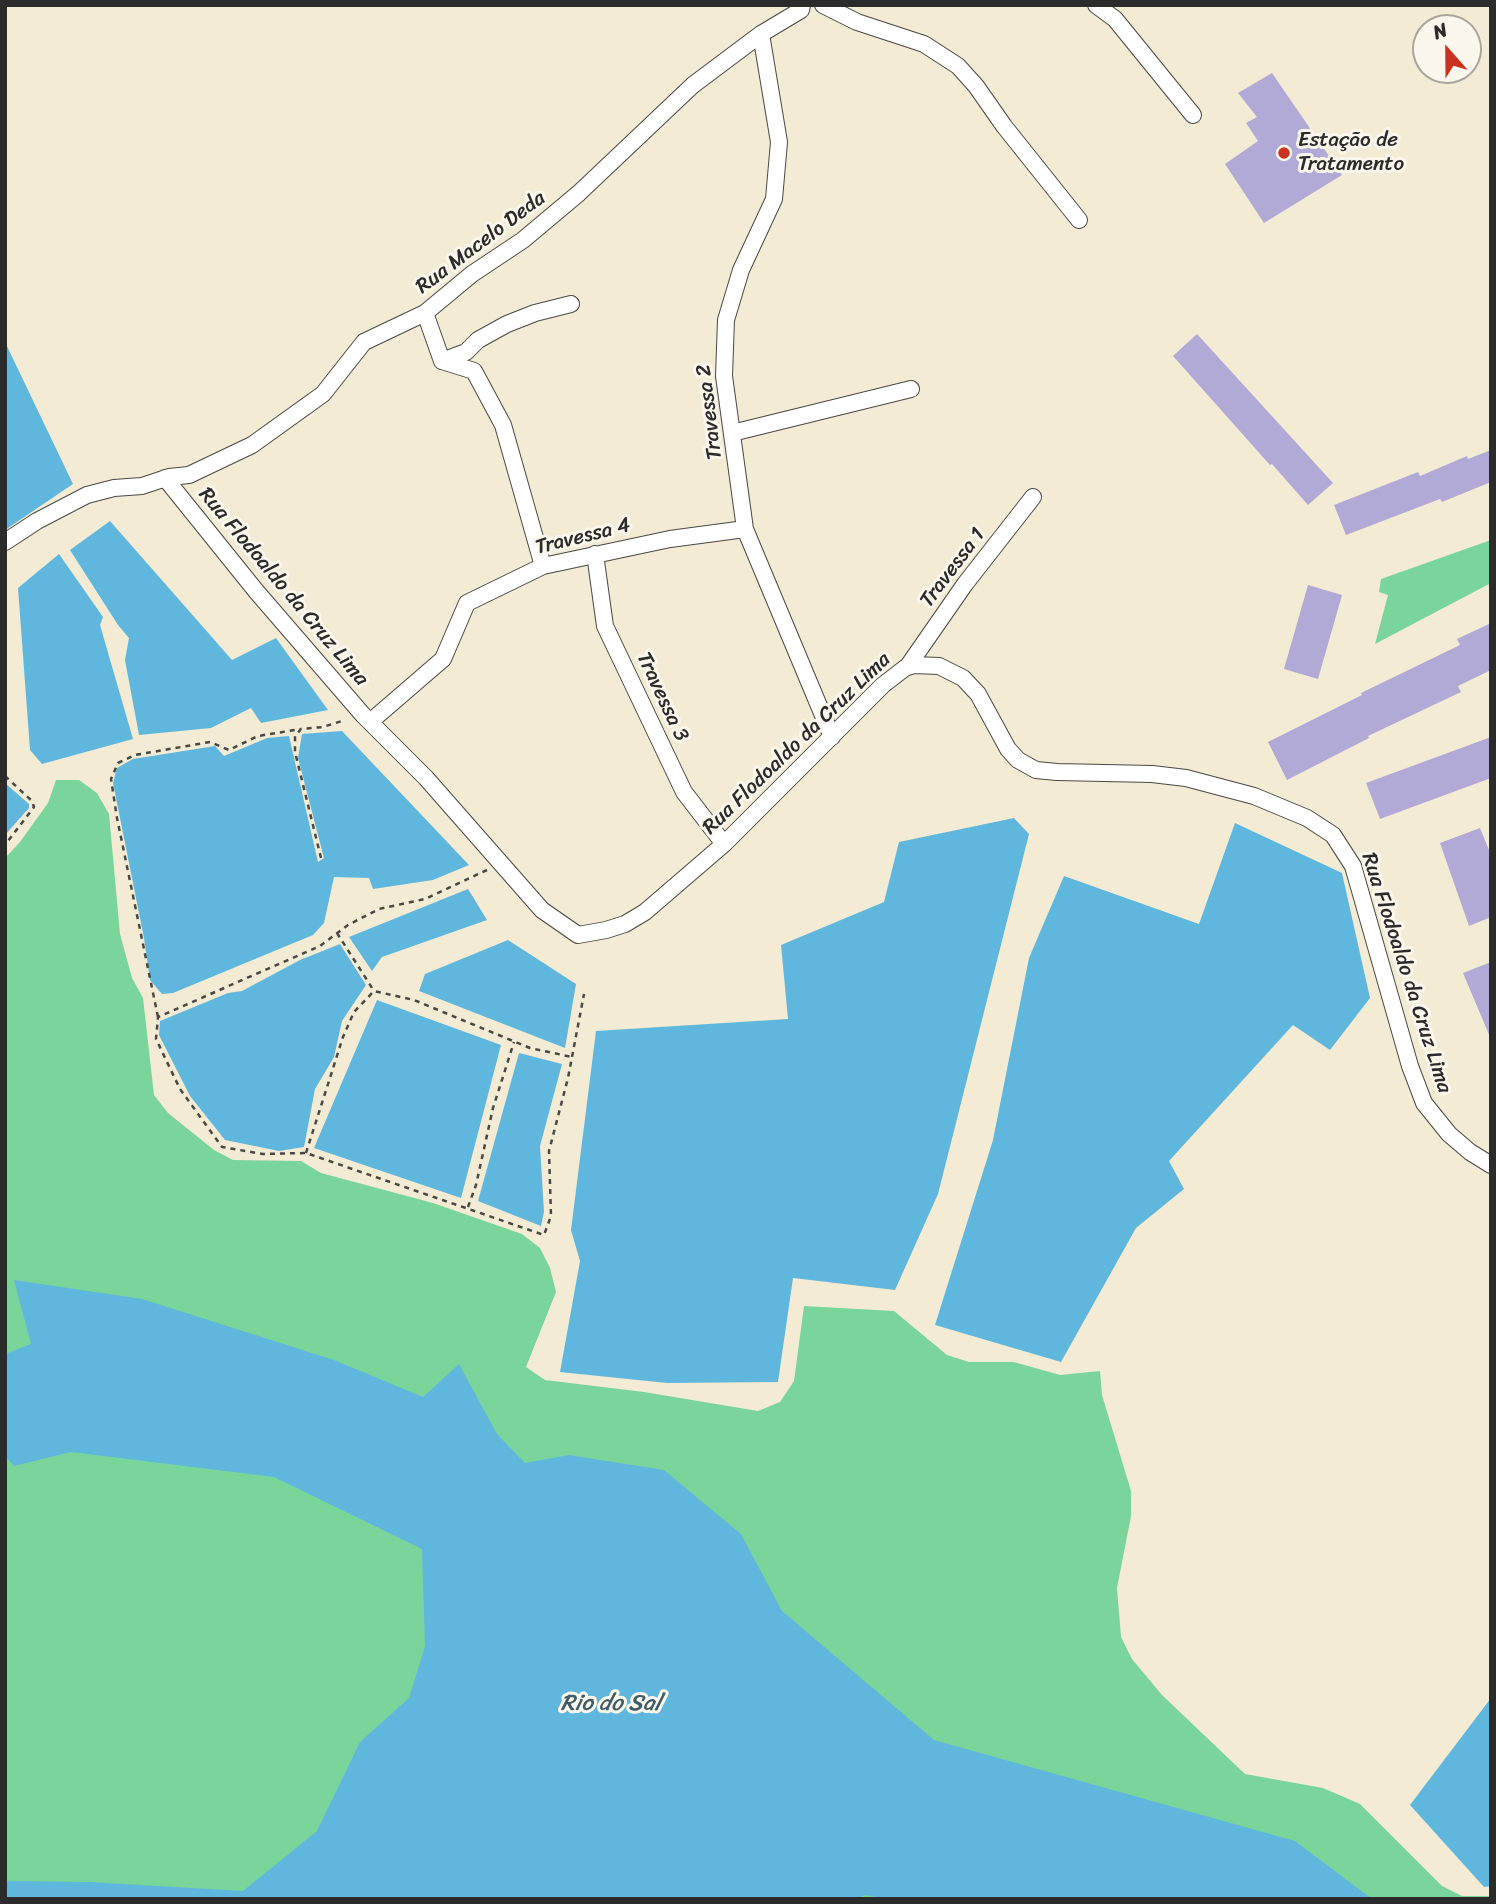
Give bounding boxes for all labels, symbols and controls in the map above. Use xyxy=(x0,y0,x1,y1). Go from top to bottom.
text: N xyxy=(1428,13,1452,49)
north arrow xyxy=(1412,14,1482,84)
place label: Estação de Tratamento xyxy=(1298,128,1404,178)
marker: Estação de Tratamento xyxy=(1276,145,1292,161)
street label: Rua Macelo Deda xyxy=(411,186,551,300)
street label: Travessa 2 xyxy=(692,363,728,461)
street label: Rua Flodoaldo da Cruz Lima xyxy=(193,483,373,691)
street label: Travessa 4 xyxy=(533,513,633,561)
street label: Travessa 1 xyxy=(915,523,991,613)
street label: Travessa 3 xyxy=(630,648,694,746)
street label: Rua Flodoaldo da Cruz Lima xyxy=(698,648,896,840)
street label: Rua Flodoaldo da Cruz Lima xyxy=(1355,850,1457,1096)
water label: Rio do Sal xyxy=(561,1690,661,1718)

